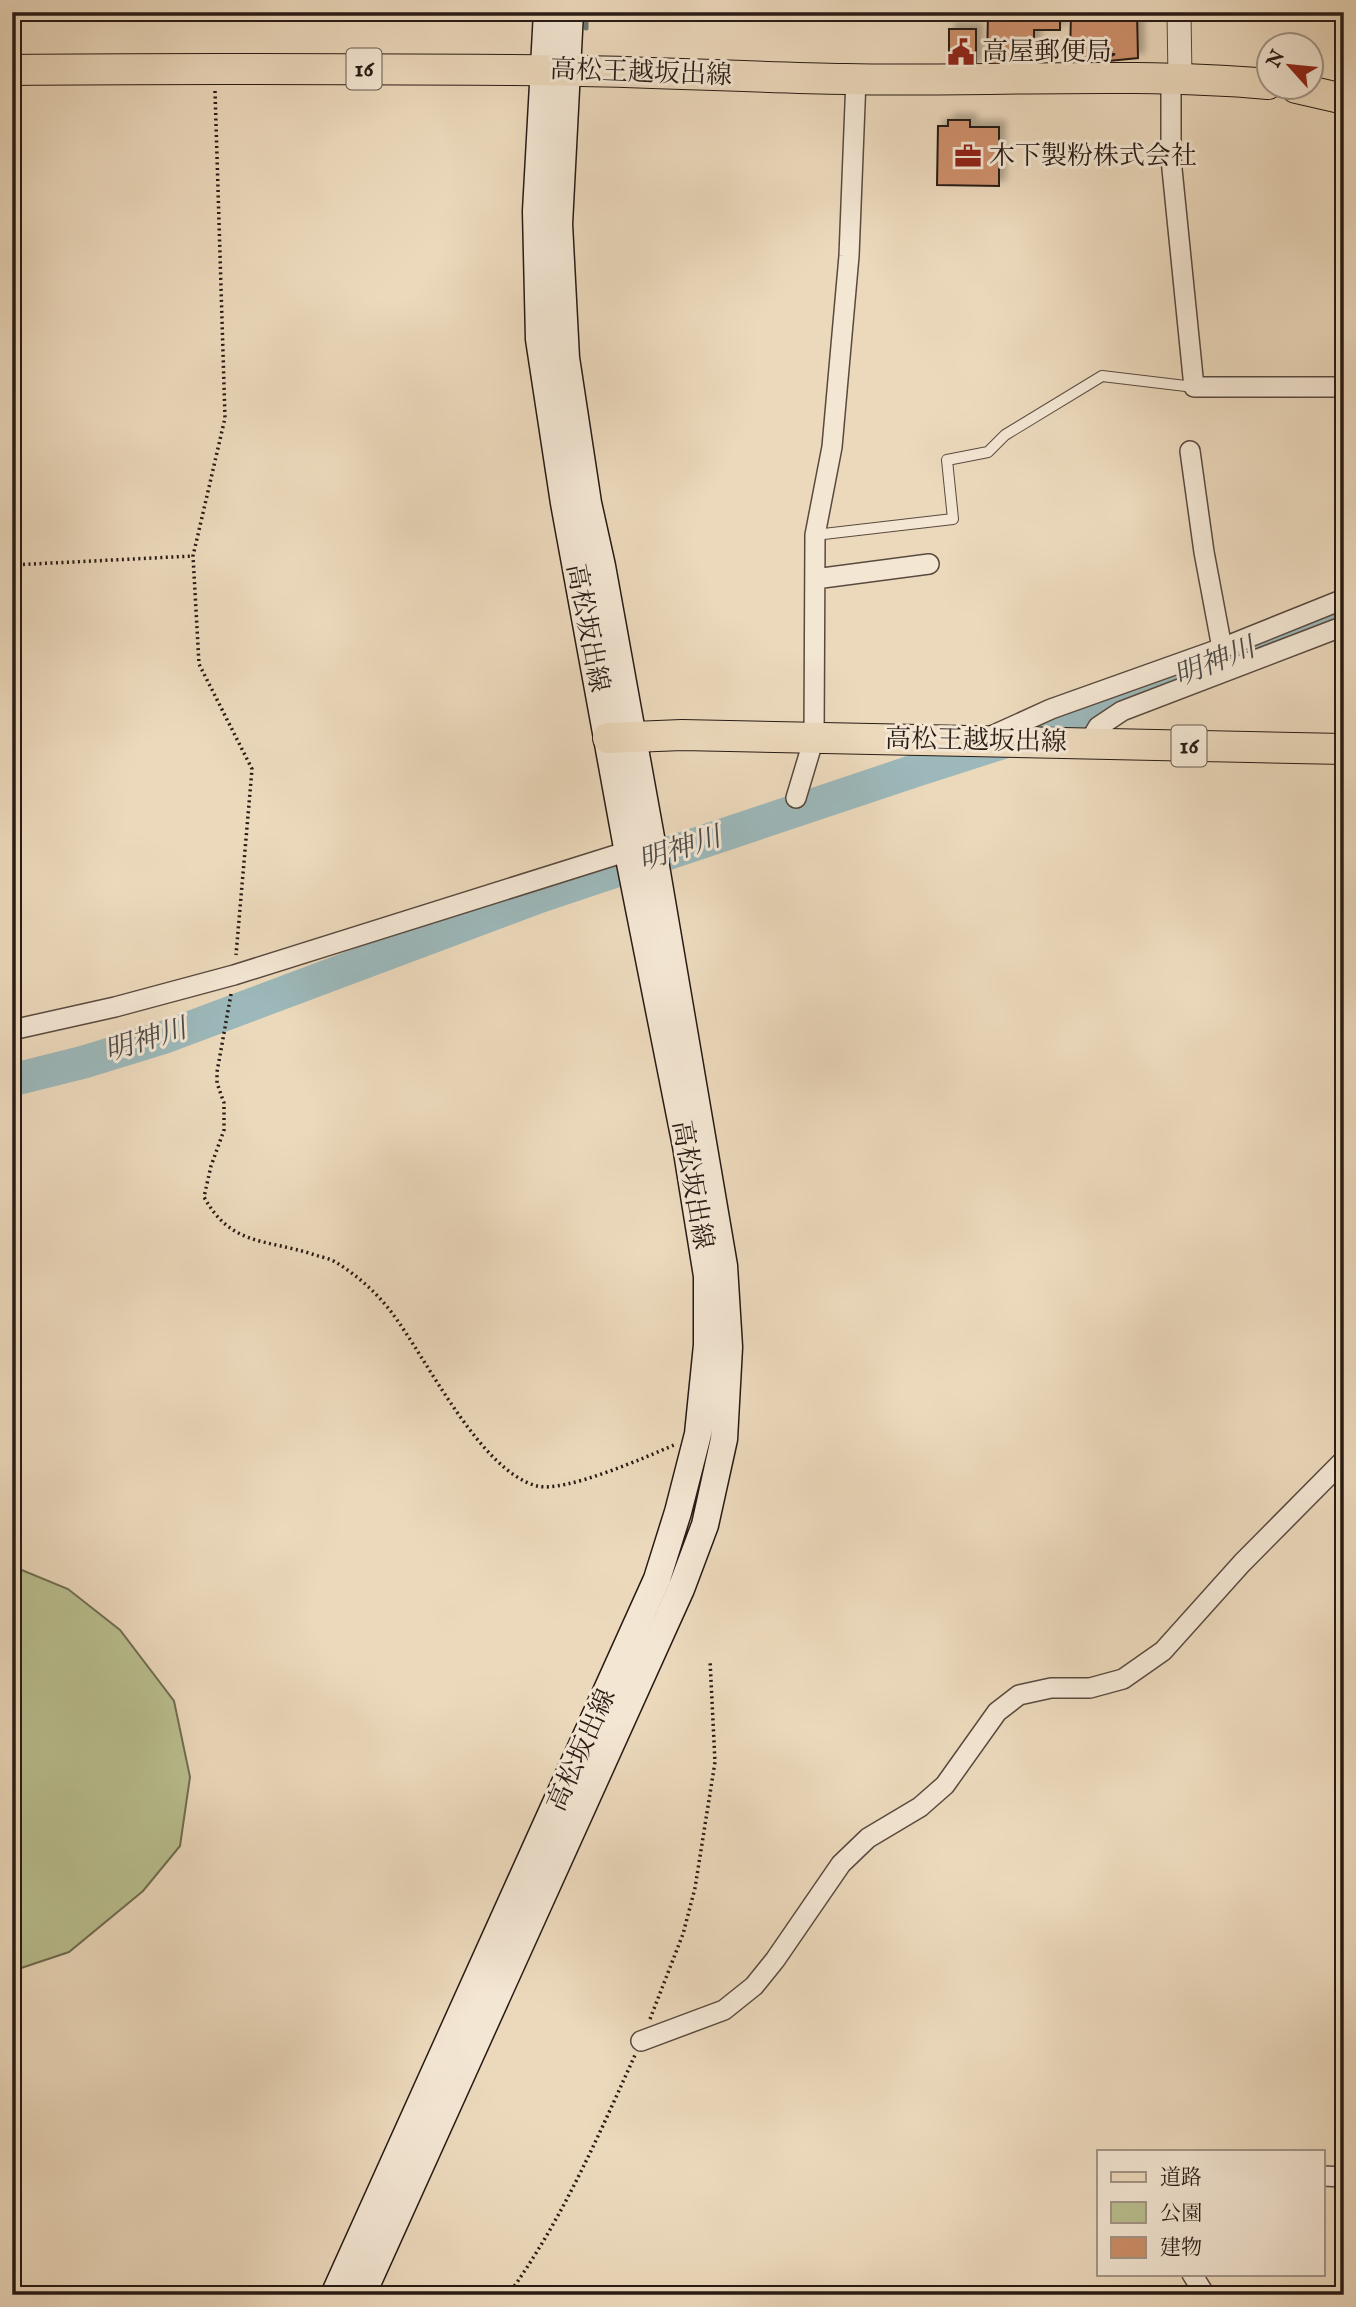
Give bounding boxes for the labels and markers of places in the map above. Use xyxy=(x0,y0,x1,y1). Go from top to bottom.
place label: 高屋郵便局 xyxy=(982,36,1112,69)
public building icon: 高屋郵便局 xyxy=(946,37,976,67)
place label: 木下製粉株式会社 xyxy=(989,140,1197,173)
office icon: 木下製粉株式会社 xyxy=(953,141,983,171)

